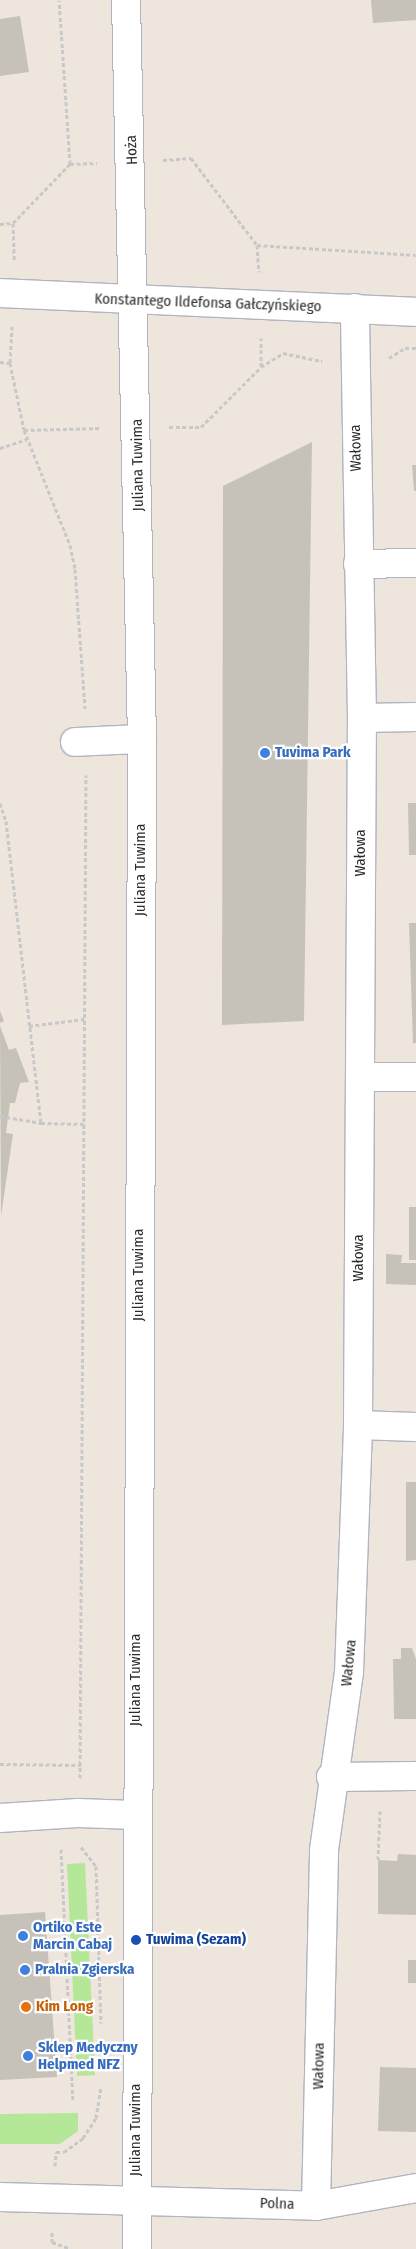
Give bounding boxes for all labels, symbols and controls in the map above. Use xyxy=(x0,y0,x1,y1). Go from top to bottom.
street label: Hoża xyxy=(122,135,142,165)
street label: Konstantego Ildefonsa Gałczyńskiego xyxy=(94,290,322,316)
street label: Juliana Tuwima xyxy=(128,419,148,511)
street label: Wałowa xyxy=(347,424,365,472)
place label: Tuvima Park xyxy=(275,744,351,762)
marker: Tuvima Park xyxy=(259,747,271,759)
street label: Juliana Tuwima xyxy=(132,824,150,916)
street label: Wałowa xyxy=(352,829,370,877)
street label: Juliana Tuwima xyxy=(130,1229,148,1321)
street label: Wałowa xyxy=(350,1234,368,1282)
street label: Juliana Tuwima xyxy=(127,1634,145,1726)
street label: Wałowa xyxy=(338,1639,360,1687)
place label: Ortiko Este Marcin Cabaj xyxy=(33,1918,112,1953)
marker: Ortiko Este Marcin Cabaj xyxy=(17,1930,29,1942)
place label: Tuwima (Sezam) xyxy=(146,1931,246,1949)
marker: Tuwima (Sezam) xyxy=(130,1934,142,1946)
place label: Pralnia Zgierska xyxy=(35,1961,134,1979)
marker: Pralnia Zgierska xyxy=(19,1964,31,1976)
place label: Kim Long xyxy=(36,1998,93,2016)
marker: Kim Long xyxy=(20,2001,32,2013)
place label: Sklep Medyczny Helpmed NFZ xyxy=(38,2038,138,2073)
street label: Wałowa xyxy=(310,2042,328,2090)
marker: Sklep Medyczny Helpmed NFZ xyxy=(22,2050,34,2062)
street label: Juliana Tuwima xyxy=(127,2084,145,2176)
street label: Polna xyxy=(259,2194,295,2214)

